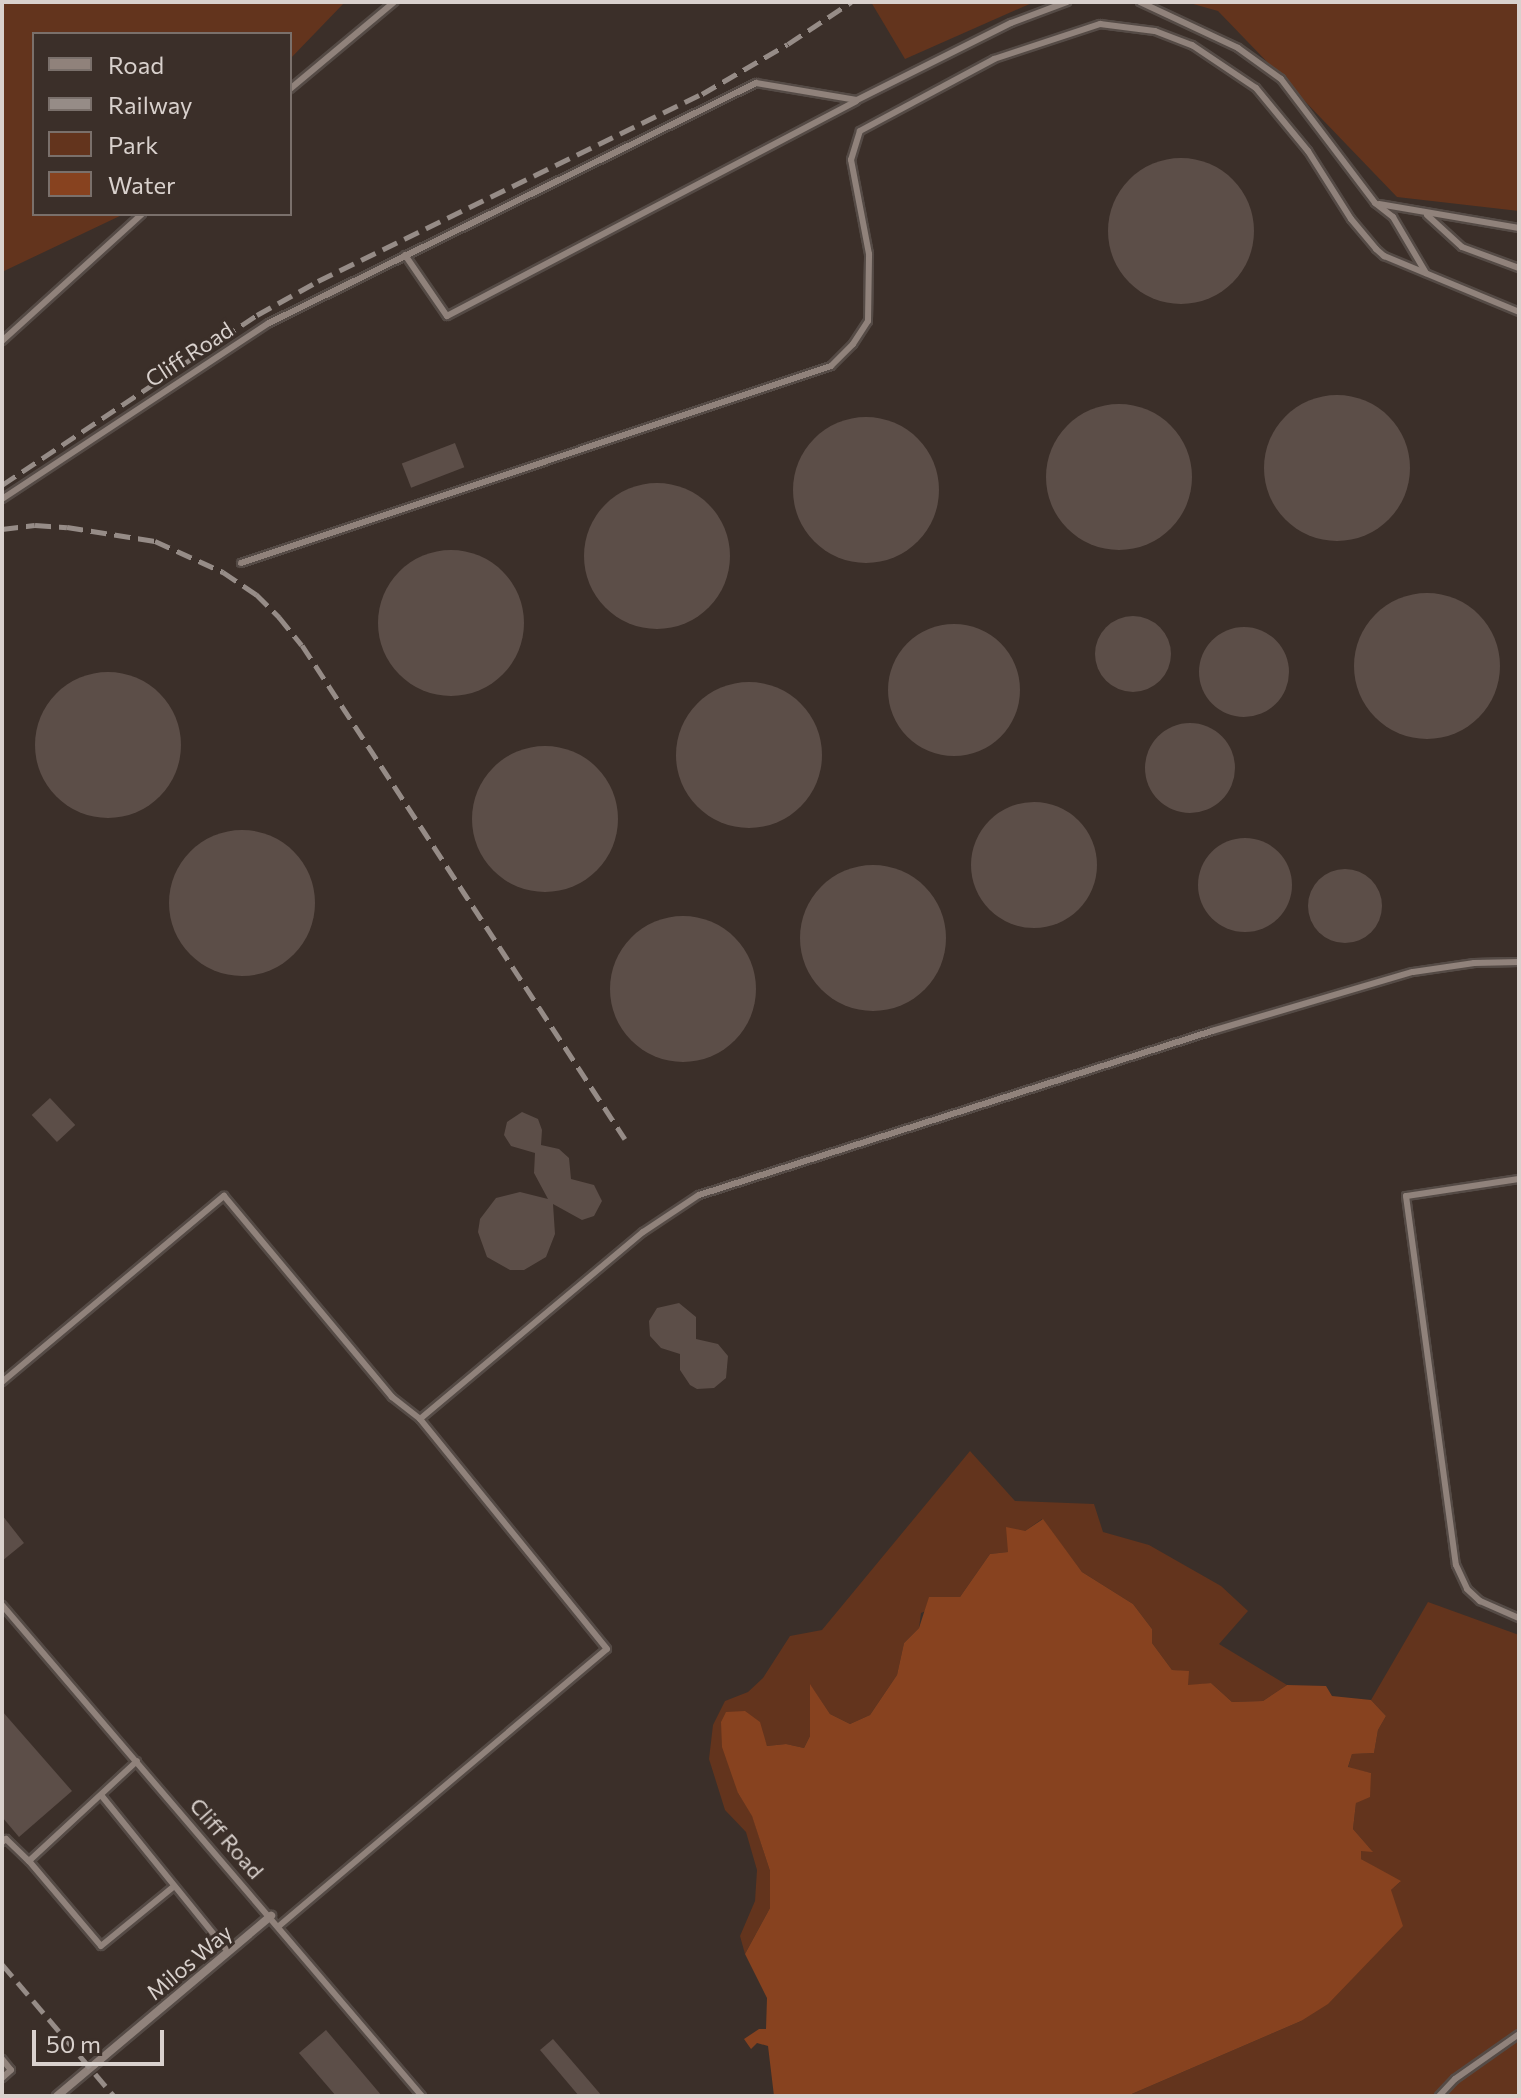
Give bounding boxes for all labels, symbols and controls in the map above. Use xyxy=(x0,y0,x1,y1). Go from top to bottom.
legend xyxy=(32,32,292,216)
text: Road xyxy=(108,50,164,79)
text: Railway xyxy=(108,90,193,119)
text: Park xyxy=(108,130,158,159)
text: Water xyxy=(108,170,176,199)
street label: Cliff Road xyxy=(140,316,238,392)
street label: Cliff Road xyxy=(185,1792,269,1884)
street label: Milos Way xyxy=(141,1919,237,2005)
scale bar xyxy=(36,2014,168,2064)
text: 50 m xyxy=(46,2029,101,2058)

